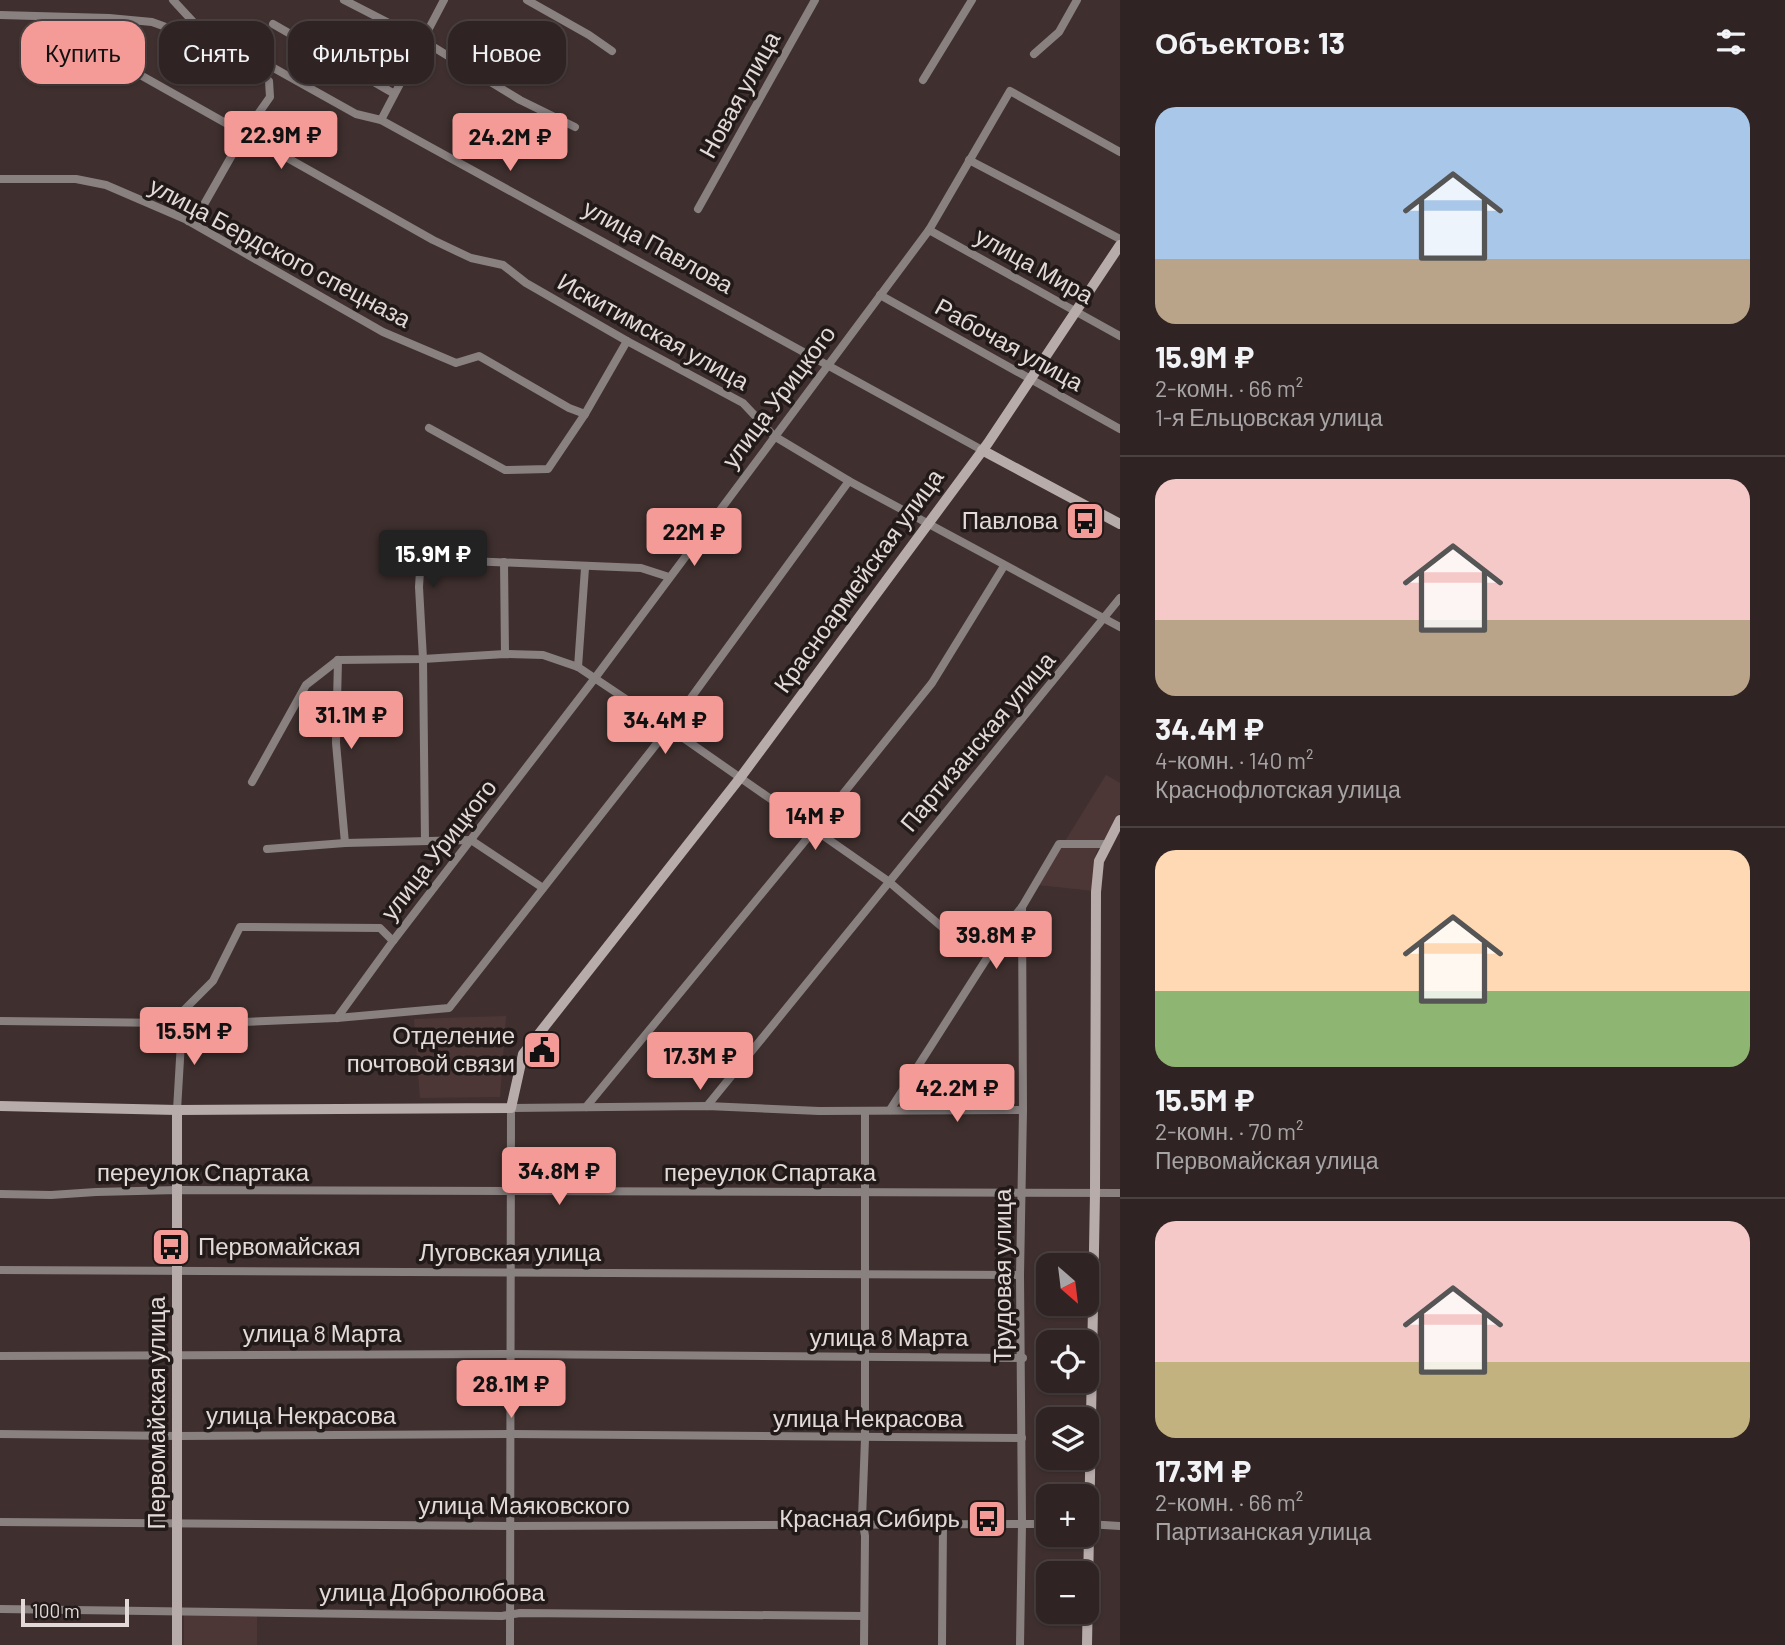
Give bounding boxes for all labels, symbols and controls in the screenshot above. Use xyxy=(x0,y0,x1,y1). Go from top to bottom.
chip: Купить xyxy=(21,21,145,84)
chip: Снять xyxy=(159,21,274,84)
chip: Фильтры xyxy=(288,21,434,84)
chip: Новое xyxy=(448,21,566,84)
icon: filters xyxy=(1712,23,1750,61)
text: Объектов: 13 xyxy=(1155,24,1345,60)
street label: Новая улица xyxy=(692,25,786,163)
pin: 22.9M ₽ xyxy=(216,111,346,171)
pin: 24.2M ₽ xyxy=(445,114,575,173)
text: 22.9M ₽ xyxy=(240,120,322,148)
text: 24.2M ₽ xyxy=(468,122,552,150)
icon: home xyxy=(1390,153,1516,279)
street label: улица Бердского спецназа xyxy=(145,170,417,333)
street label: улица Павлова xyxy=(579,193,739,299)
street label: улица Мира xyxy=(970,220,1100,309)
street label: Искитимская улица xyxy=(553,266,755,396)
street label: Рабочая улица xyxy=(931,291,1089,397)
street label: улица Урицкого xyxy=(715,319,841,473)
text: 15.9M ₽ xyxy=(1155,338,1254,374)
text: 2-комн. · 66 m² xyxy=(1155,374,1303,402)
text: 1-я Ельцовская улица xyxy=(1155,403,1383,431)
street label: Красноармейская улица xyxy=(767,462,949,698)
bus stop icon: Павлова xyxy=(1064,500,1106,542)
place label: Павлова xyxy=(962,505,1059,534)
pin: 22M ₽ xyxy=(645,508,743,568)
text: 22M ₽ xyxy=(663,517,725,545)
icon: home xyxy=(1390,525,1516,651)
pin: 15.9M ₽ xyxy=(368,530,498,590)
text: 15.9M ₽ xyxy=(395,539,471,567)
street label: Партизанская улица xyxy=(893,645,1061,837)
pin: 31.1M ₽ xyxy=(286,692,416,751)
pin: 34.4M ₽ xyxy=(600,696,730,756)
text: 31.1M ₽ xyxy=(315,700,387,728)
text: 34.4M ₽ xyxy=(623,705,707,733)
text: 34.4M ₽ xyxy=(1155,710,1264,746)
text: 4-комн. · 140 m² xyxy=(1155,746,1314,774)
street label: улица Урицкого xyxy=(374,773,502,925)
text: Краснофлотская улица xyxy=(1155,775,1401,803)
pin: 14M ₽ xyxy=(766,792,864,852)
text: 14M ₽ xyxy=(785,801,845,829)
icon: home xyxy=(1390,896,1516,1022)
pin: 39.8M ₽ xyxy=(931,912,1061,971)
text: 39.8M ₽ xyxy=(956,920,1036,948)
pin: 15.5M ₽ xyxy=(129,1007,259,1067)
text: 15.5M ₽ xyxy=(156,1016,232,1044)
place label: Отделение почтовой связи xyxy=(347,1020,515,1077)
public building icon: Отделение почтовой связи xyxy=(521,1029,563,1071)
pin: 17.3M ₽ xyxy=(635,1032,765,1092)
text: 17.3M ₽ xyxy=(663,1041,737,1069)
pin: 42.2M ₽ xyxy=(892,1064,1022,1124)
text: 42.2M ₽ xyxy=(915,1073,999,1101)
text: 15.5M ₽ xyxy=(1155,1081,1255,1117)
text: 2-комн. · 70 m² xyxy=(1155,1117,1303,1145)
text: Первомайская улица xyxy=(1155,1146,1378,1174)
pin: 34.8M ₽ xyxy=(494,1148,624,1207)
text: 34.8M ₽ xyxy=(518,1156,600,1184)
street label: переулок Спартака xyxy=(97,1157,310,1186)
street label: переулок Спартака xyxy=(664,1157,877,1186)
street label: Трудовая улица xyxy=(987,1188,1016,1363)
bus stop icon: Первомайская xyxy=(150,1226,192,1268)
place label: Первомайская xyxy=(198,1231,360,1260)
street label: Луговская улица xyxy=(419,1237,602,1266)
north arrow xyxy=(1036,1253,1099,1316)
map controls xyxy=(1036,1253,1099,1624)
icon: home xyxy=(1390,1267,1516,1393)
street label: Первомайская улица xyxy=(141,1296,170,1530)
street label: улица 8 Марта xyxy=(243,1318,402,1347)
street label: улица 8 Марта xyxy=(810,1322,969,1351)
button: locate xyxy=(1036,1330,1099,1393)
pin: 28.1M ₽ xyxy=(446,1360,576,1420)
text: 28.1M ₽ xyxy=(473,1369,549,1397)
street label: улица Некрасова xyxy=(206,1400,397,1429)
street label: улица Некрасова xyxy=(773,1403,964,1432)
button: layers xyxy=(1036,1407,1099,1470)
text: 17.3M ₽ xyxy=(1155,1452,1251,1488)
button: + xyxy=(1036,1484,1099,1547)
text: 2-комн. · 66 m² xyxy=(1155,1488,1303,1516)
street label: улица Маяковского xyxy=(418,1490,630,1519)
bus stop icon: Красная Сибирь xyxy=(966,1498,1008,1540)
place label: Красная Сибирь xyxy=(779,1503,960,1532)
text: Партизанская улица xyxy=(1155,1517,1371,1545)
button: − xyxy=(1036,1561,1099,1624)
street label: улица Добролюбова xyxy=(319,1577,545,1606)
scale bar xyxy=(21,1596,130,1628)
text: 100 m xyxy=(32,1599,80,1622)

